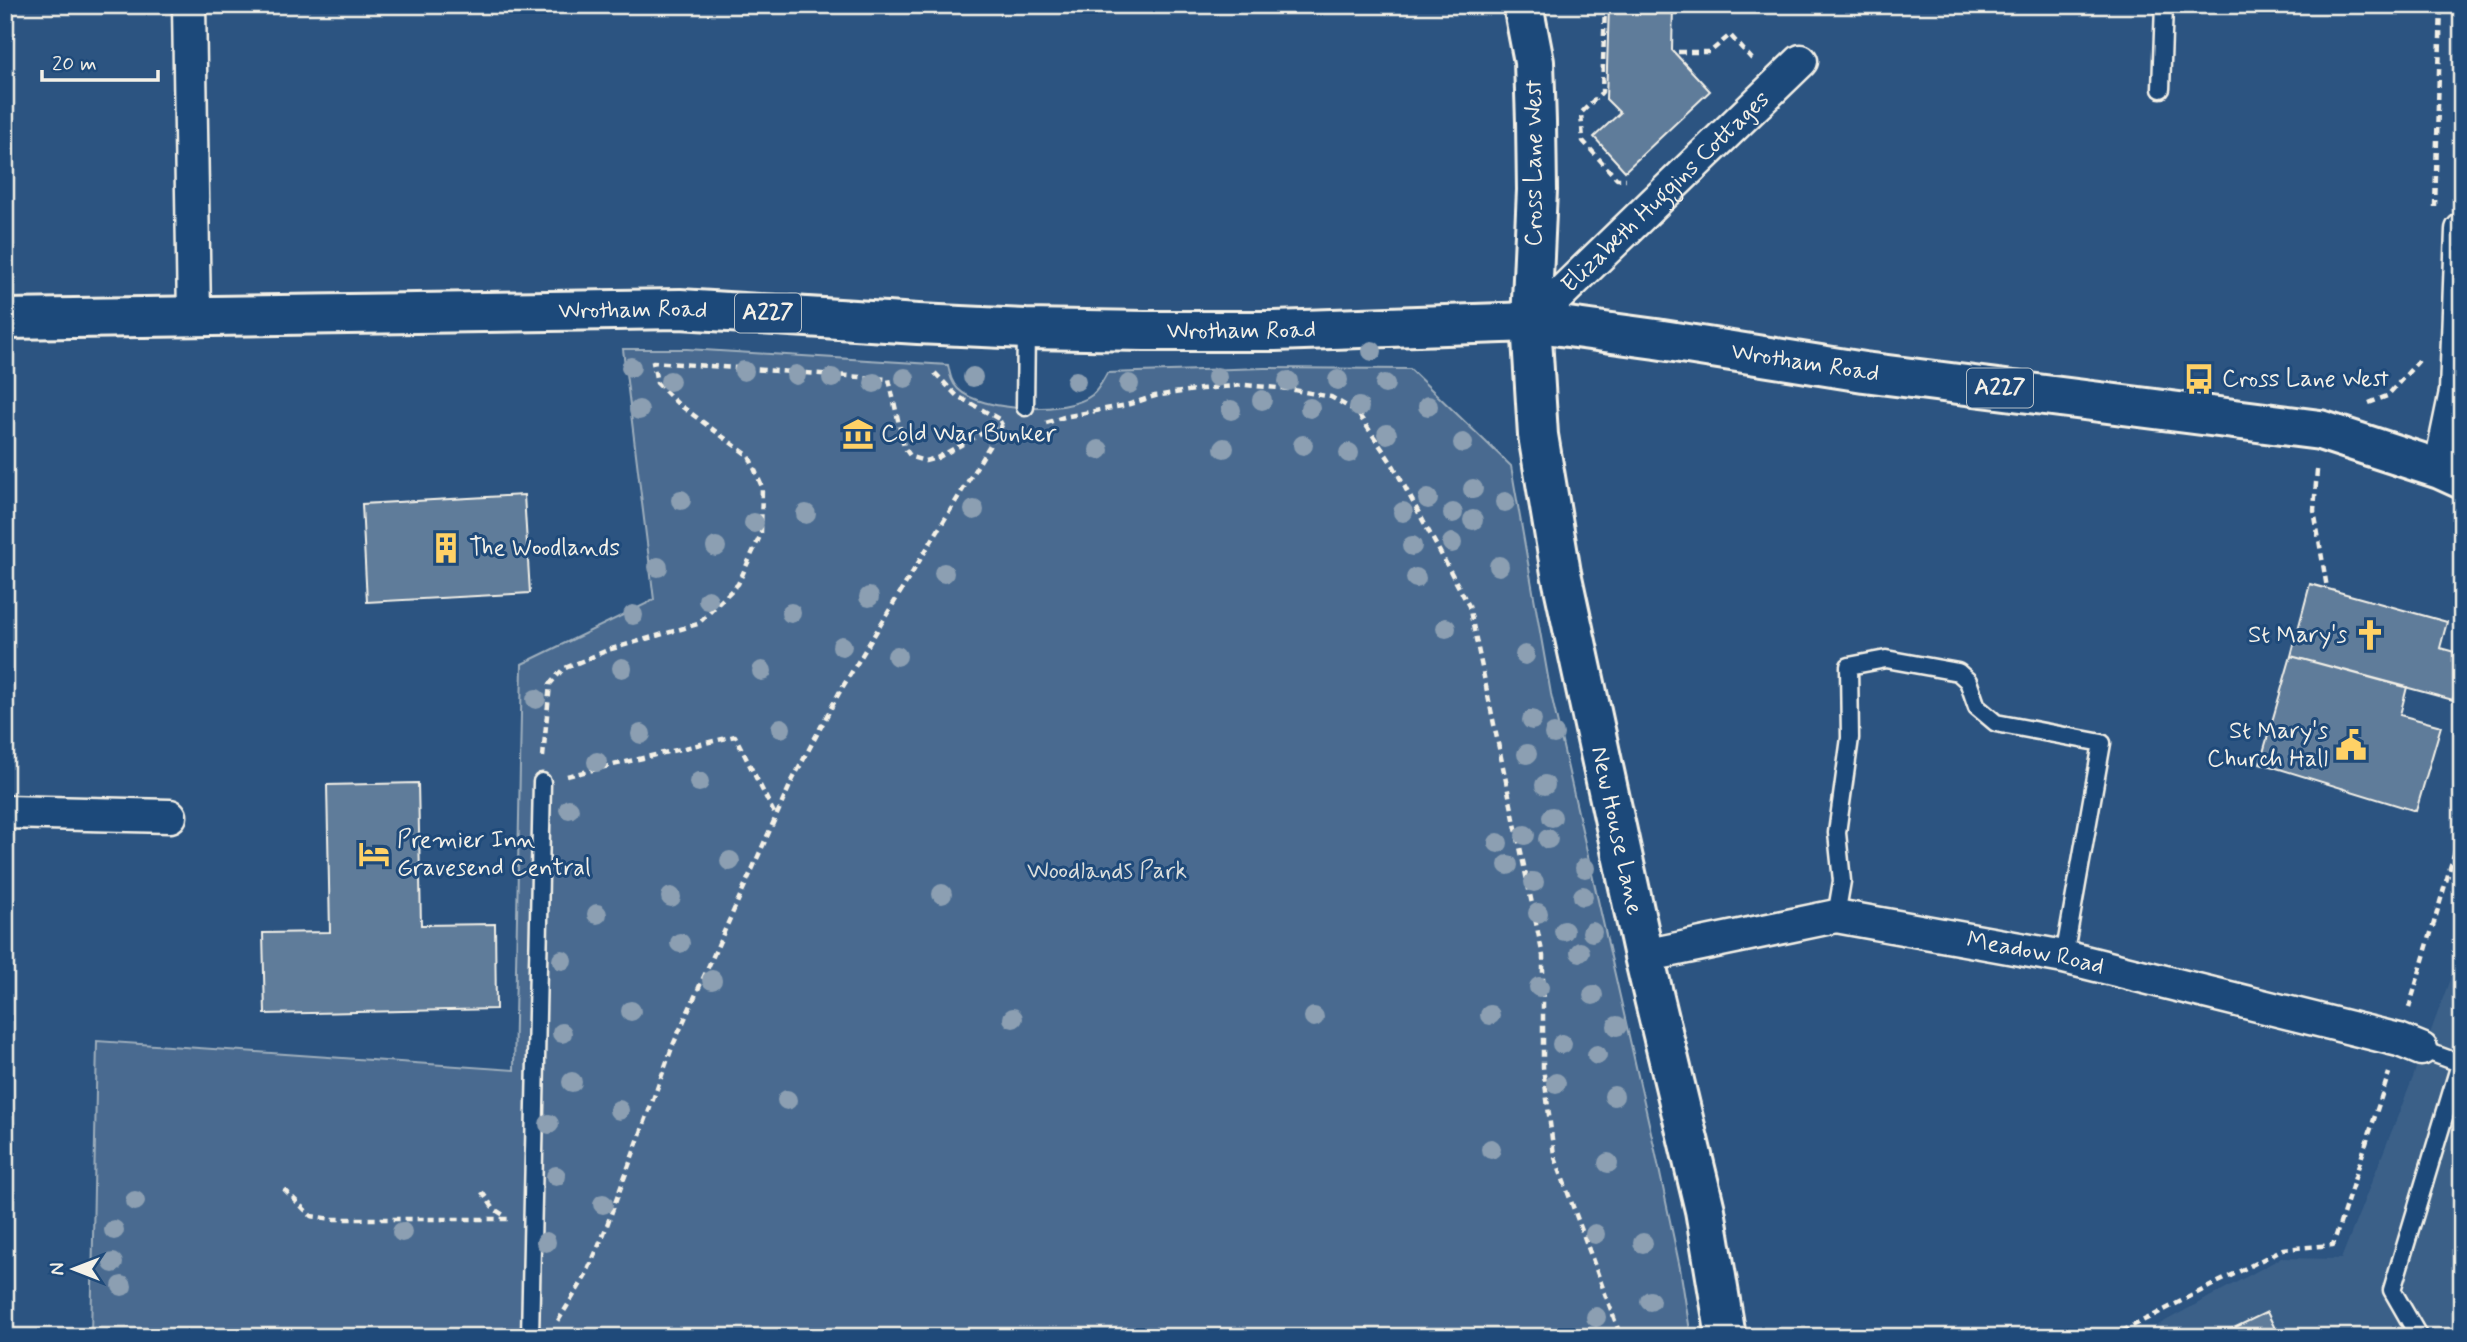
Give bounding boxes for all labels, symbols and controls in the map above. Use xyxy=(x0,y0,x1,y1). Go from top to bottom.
scale bar xyxy=(42,38,158,82)
text: 20 m xyxy=(52,50,97,78)
street label: Cross Lane West xyxy=(1519,79,1550,246)
street label: Elizabeth Huggins Cottages xyxy=(1555,84,1777,300)
street label: Wrotham Road xyxy=(558,293,709,326)
road number: A227 xyxy=(735,294,801,332)
street label: Wrotham Road xyxy=(1167,314,1316,347)
street label: Wrotham Road xyxy=(1729,336,1881,389)
bus stop icon: Cross Lane West xyxy=(2182,362,2216,396)
place label: Cross Lane West xyxy=(2222,364,2389,395)
road number: A227 xyxy=(1967,368,2033,408)
museum icon: Cold War Bunker xyxy=(841,417,875,451)
place label: Cold War Bunker xyxy=(881,419,1057,450)
building icon: The Woodlands xyxy=(429,531,463,565)
place label: The Woodlands xyxy=(469,533,620,564)
church icon: St Mary's xyxy=(2353,618,2387,652)
place label: St Mary's xyxy=(2248,620,2347,651)
place label: St Mary's Church Hall xyxy=(2207,716,2328,775)
public building icon: St Mary's Church Hall xyxy=(2334,728,2368,762)
street label: New House Lane xyxy=(1584,744,1650,918)
place label: Premier Inn Gravesend Central xyxy=(397,825,591,884)
hotel icon: Premier Inn Gravesend Central xyxy=(357,837,391,871)
park label: Woodlands Park xyxy=(1027,856,1187,887)
street label: Meadow Road xyxy=(1964,924,2107,982)
north arrow xyxy=(38,1234,108,1304)
text: N xyxy=(46,1263,71,1275)

